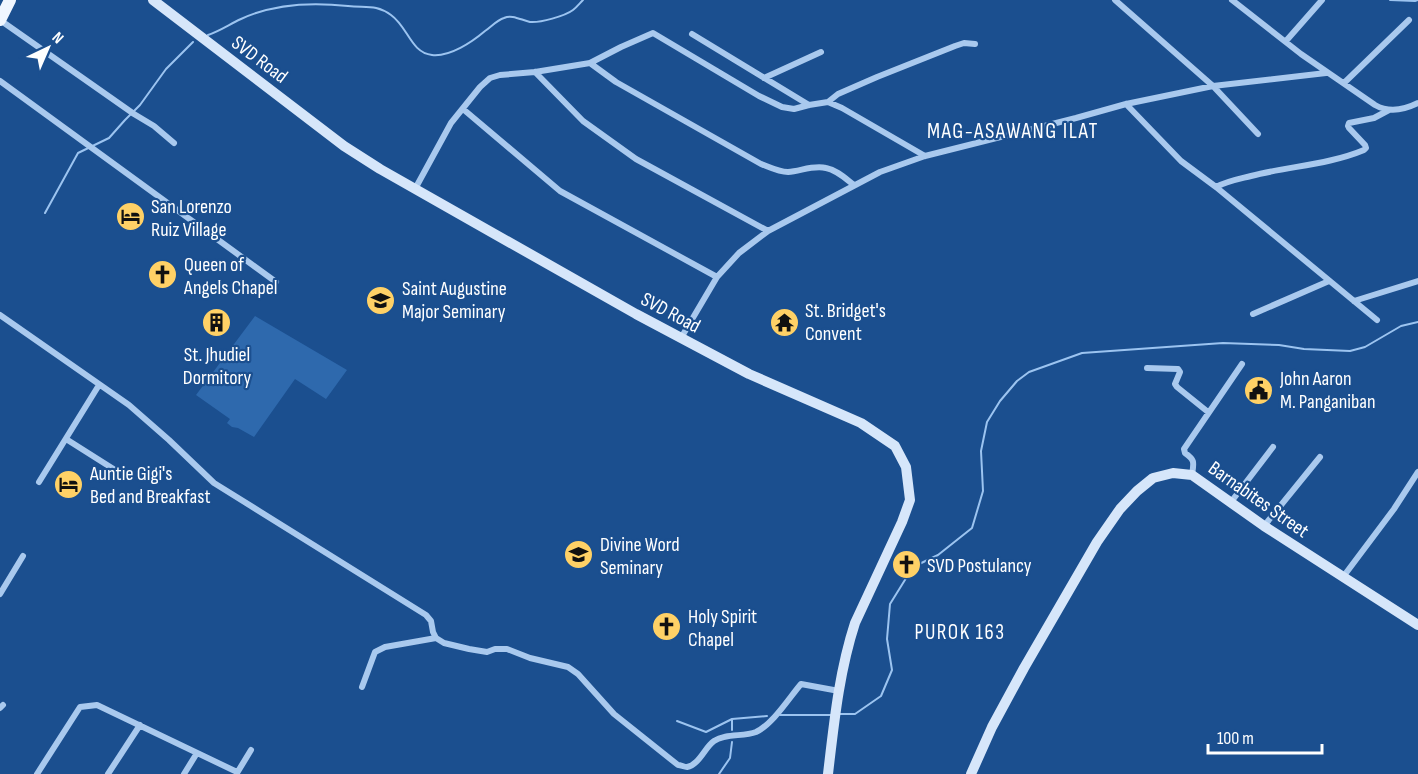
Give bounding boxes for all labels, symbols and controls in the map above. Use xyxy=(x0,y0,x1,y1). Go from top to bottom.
north arrow xyxy=(18,18,78,78)
text: N xyxy=(48,28,67,48)
street label: SVD Road xyxy=(227,31,292,89)
district label: MAG-ASAWANG ILAT xyxy=(927,118,1099,145)
place label: San Lorenzo Ruiz Village xyxy=(151,195,232,242)
hotel icon: San Lorenzo Ruiz Village xyxy=(114,201,146,233)
place label: Queen of Angels Chapel xyxy=(183,253,278,300)
church icon: Queen of Angels Chapel xyxy=(147,259,179,291)
place label: Saint Augustine Major Seminary xyxy=(402,277,507,324)
school or university icon: Saint Augustine Major Seminary xyxy=(365,284,397,316)
street label: SVD Road xyxy=(637,287,704,338)
place label: St. Bridget's Convent xyxy=(805,299,886,346)
temple icon: St. Bridget's Convent xyxy=(768,306,800,338)
building icon: St. Jhudiel Dormitory xyxy=(201,307,233,339)
place label: St. Jhudiel Dormitory xyxy=(183,343,251,390)
place label: John Aaron M. Panganiban xyxy=(1279,367,1376,414)
public building icon: John Aaron M. Panganiban xyxy=(1243,374,1275,406)
street label: Barnabites Street xyxy=(1204,456,1313,543)
place label: Auntie Gigi's Bed and Breakfast xyxy=(89,462,210,509)
hotel icon: Auntie Gigi's Bed and Breakfast xyxy=(53,469,85,501)
place label: Divine Word Seminary xyxy=(600,533,680,580)
school or university icon: Divine Word Seminary xyxy=(563,539,595,571)
church icon: SVD Postulancy xyxy=(890,549,922,581)
place label: SVD Postulancy xyxy=(927,554,1032,578)
place label: Holy Spirit Chapel xyxy=(688,605,757,652)
church icon: Holy Spirit Chapel xyxy=(651,611,683,643)
district label: PUROK 163 xyxy=(915,620,1005,645)
scale bar xyxy=(1208,717,1322,755)
text: 100 m xyxy=(1217,728,1254,749)

